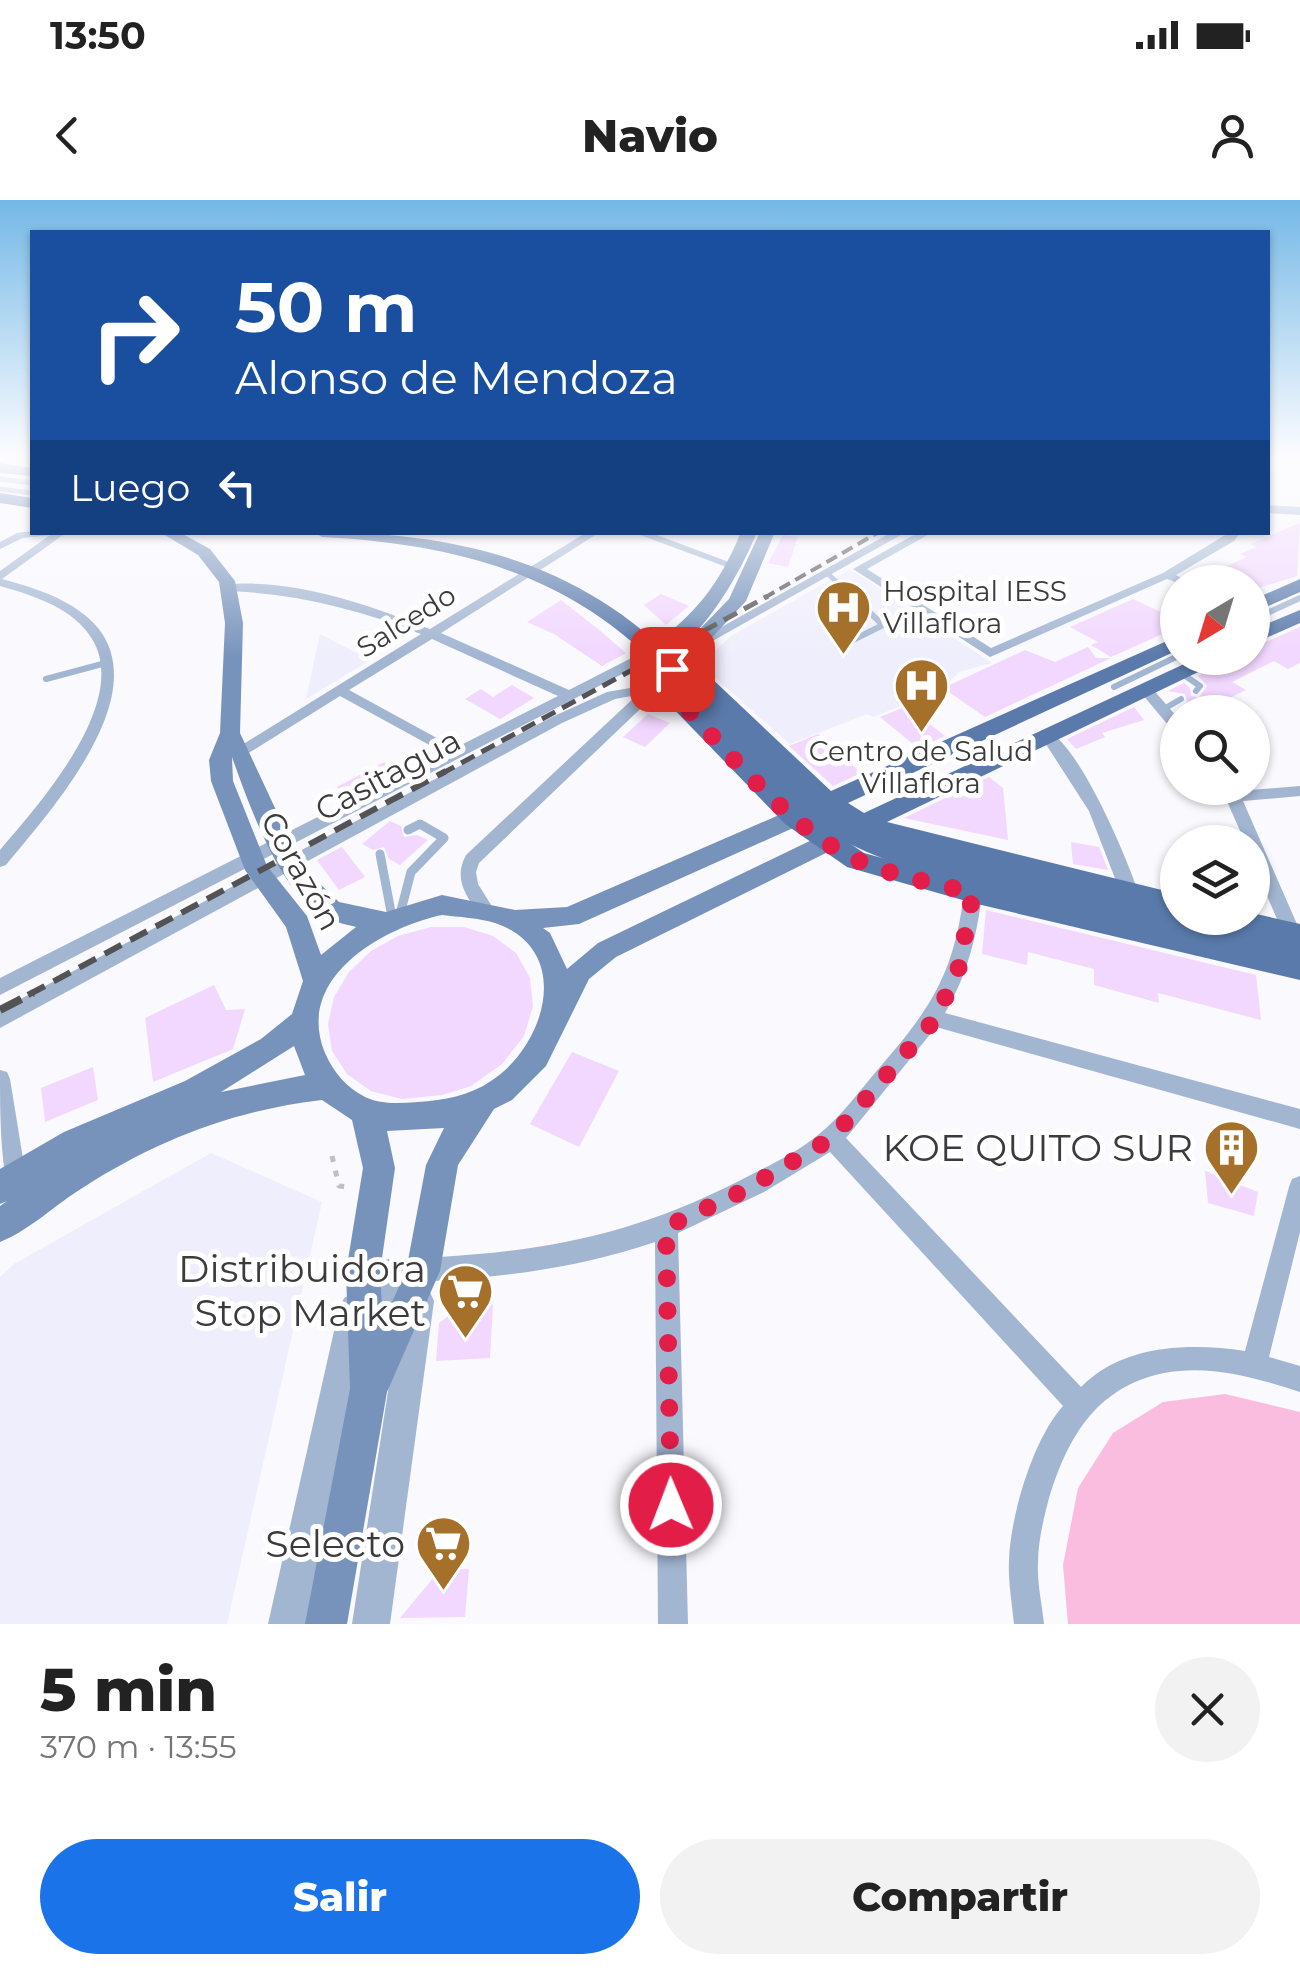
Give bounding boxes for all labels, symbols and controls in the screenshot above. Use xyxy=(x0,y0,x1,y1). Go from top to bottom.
text: 13:50 xyxy=(50,12,146,59)
icon: back xyxy=(40,108,95,163)
text: Navio xyxy=(582,108,718,163)
icon: person xyxy=(1205,108,1260,163)
text: 50 m xyxy=(235,264,417,350)
icon: right xyxy=(70,270,200,400)
text: Alonso de Mendoza xyxy=(235,350,678,405)
icon: left xyxy=(210,460,265,515)
text: Luego xyxy=(70,464,190,511)
north arrow xyxy=(1160,565,1270,675)
map controls xyxy=(1160,565,1270,935)
place label: Hospital IESS Villaflora xyxy=(883,574,1067,640)
street label: Salcedo xyxy=(350,577,462,665)
hospital icon: Hospital IESS Villaflora xyxy=(814,577,874,656)
pin xyxy=(630,627,715,712)
icon: arrive xyxy=(645,642,700,697)
hospital icon: Centro de Salud Villaflora xyxy=(891,655,951,734)
button: search xyxy=(1160,695,1270,805)
street label: Casitagua xyxy=(308,720,467,829)
place label: Centro de Salud Villaflora xyxy=(809,734,1033,800)
street label: Corazón xyxy=(253,804,350,937)
button: layers xyxy=(1160,825,1270,935)
building icon: KOE QUITO SUR xyxy=(1202,1118,1262,1197)
place label: KOE QUITO SUR xyxy=(883,1124,1193,1171)
place label: Distribuidora Stop Market xyxy=(178,1245,426,1336)
supermarket icon: Distribuidora Stop Market xyxy=(435,1261,495,1340)
position arrow xyxy=(619,1453,723,1557)
supermarket icon: Selecto xyxy=(414,1514,474,1593)
place label: Selecto xyxy=(265,1520,405,1567)
text: 5 min xyxy=(40,1653,217,1726)
button: close xyxy=(1155,1657,1260,1762)
text: 370 m · 13:55 xyxy=(40,1727,237,1766)
button: Salir xyxy=(40,1839,640,1954)
button: Compartir xyxy=(660,1839,1260,1954)

